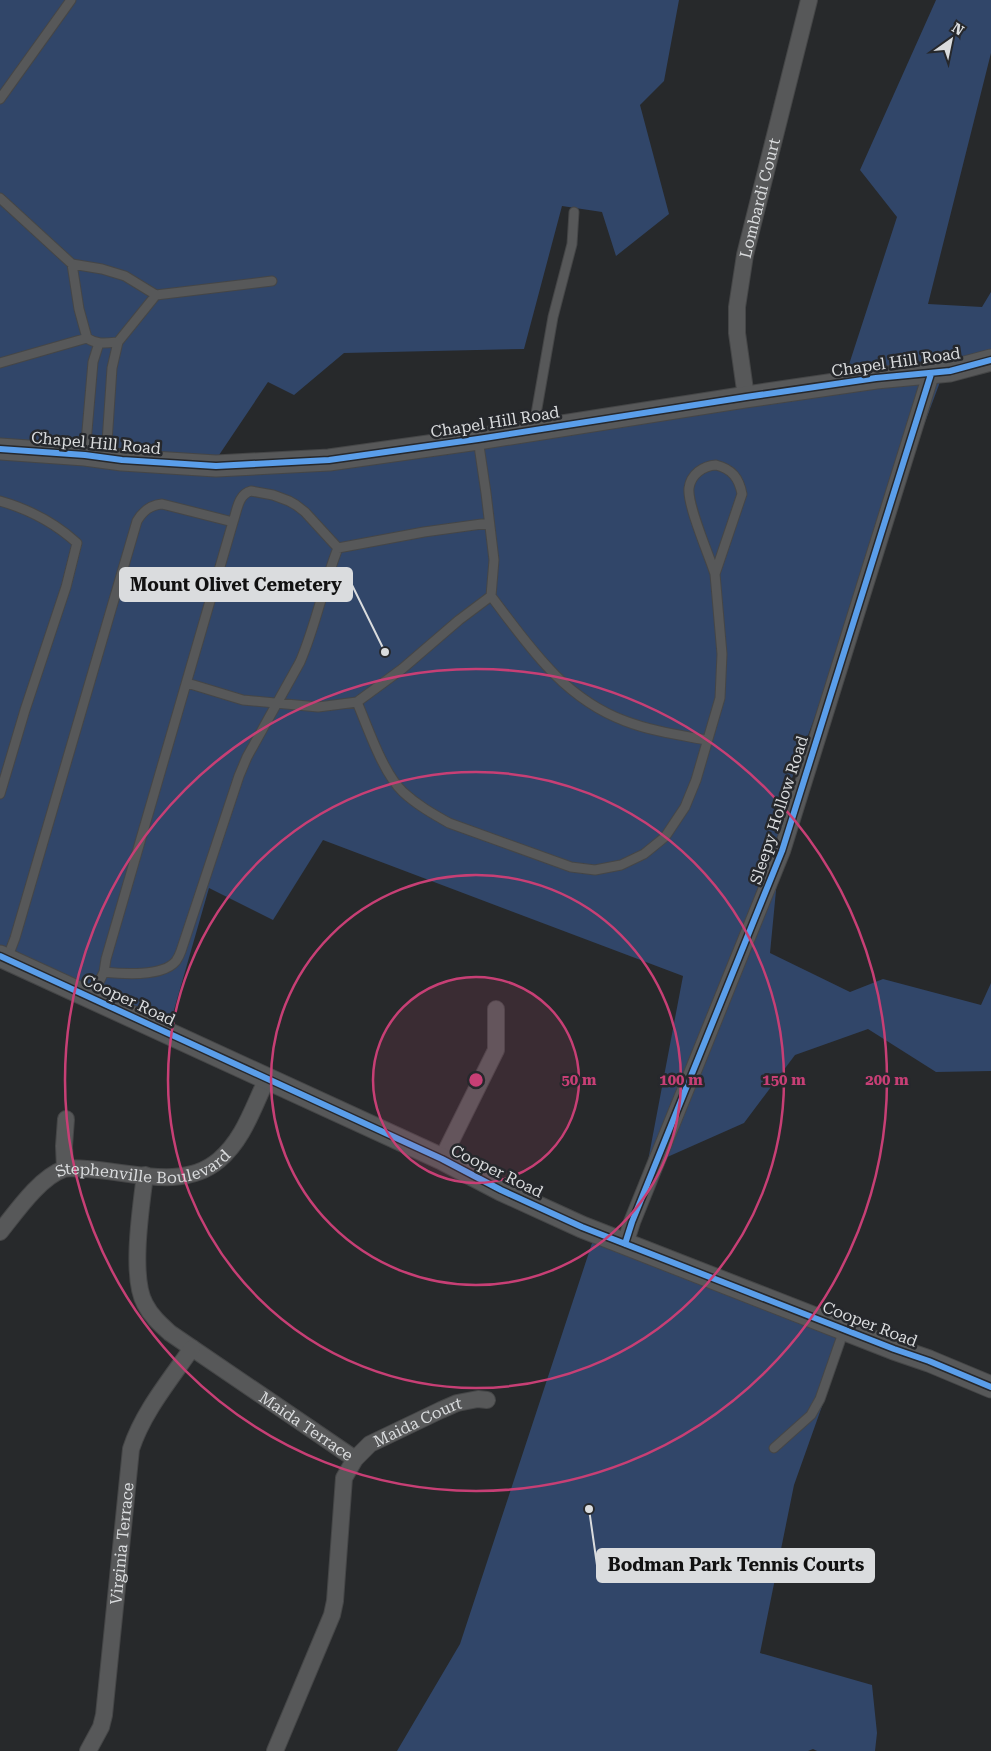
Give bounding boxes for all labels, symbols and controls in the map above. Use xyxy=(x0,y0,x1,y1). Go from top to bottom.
north arrow xyxy=(926,15,976,65)
text: N xyxy=(949,19,967,39)
street label: Lombardi Court xyxy=(735,136,784,260)
street label: Chapel Hill Road xyxy=(830,344,962,380)
street label: Chapel Hill Road xyxy=(429,402,561,442)
street label: Chapel Hill Road xyxy=(30,428,162,458)
callout: Mount Olivet Cemetery xyxy=(120,568,352,601)
text: Mount Olivet Cemetery xyxy=(130,574,342,595)
street label: Sleepy Hollow Road xyxy=(746,733,812,887)
street label: Cooper Road xyxy=(79,970,179,1030)
centre of rings xyxy=(467,1071,485,1089)
text: 50 m xyxy=(561,1071,597,1089)
text: 100 m xyxy=(659,1071,703,1089)
text: 150 m xyxy=(762,1071,806,1089)
text: 200 m xyxy=(865,1071,909,1089)
street label: Cooper Road xyxy=(448,1140,546,1202)
street label: Stephenville Boulevard xyxy=(52,1145,234,1187)
street label: Cooper Road xyxy=(820,1297,920,1351)
street label: Maida Terrace xyxy=(256,1387,357,1465)
street label: Maida Court xyxy=(370,1393,463,1451)
street label: Virginia Terrace xyxy=(106,1481,137,1606)
callout: Bodman Park Tennis Courts xyxy=(597,1549,874,1582)
text: Bodman Park Tennis Courts xyxy=(608,1554,864,1575)

